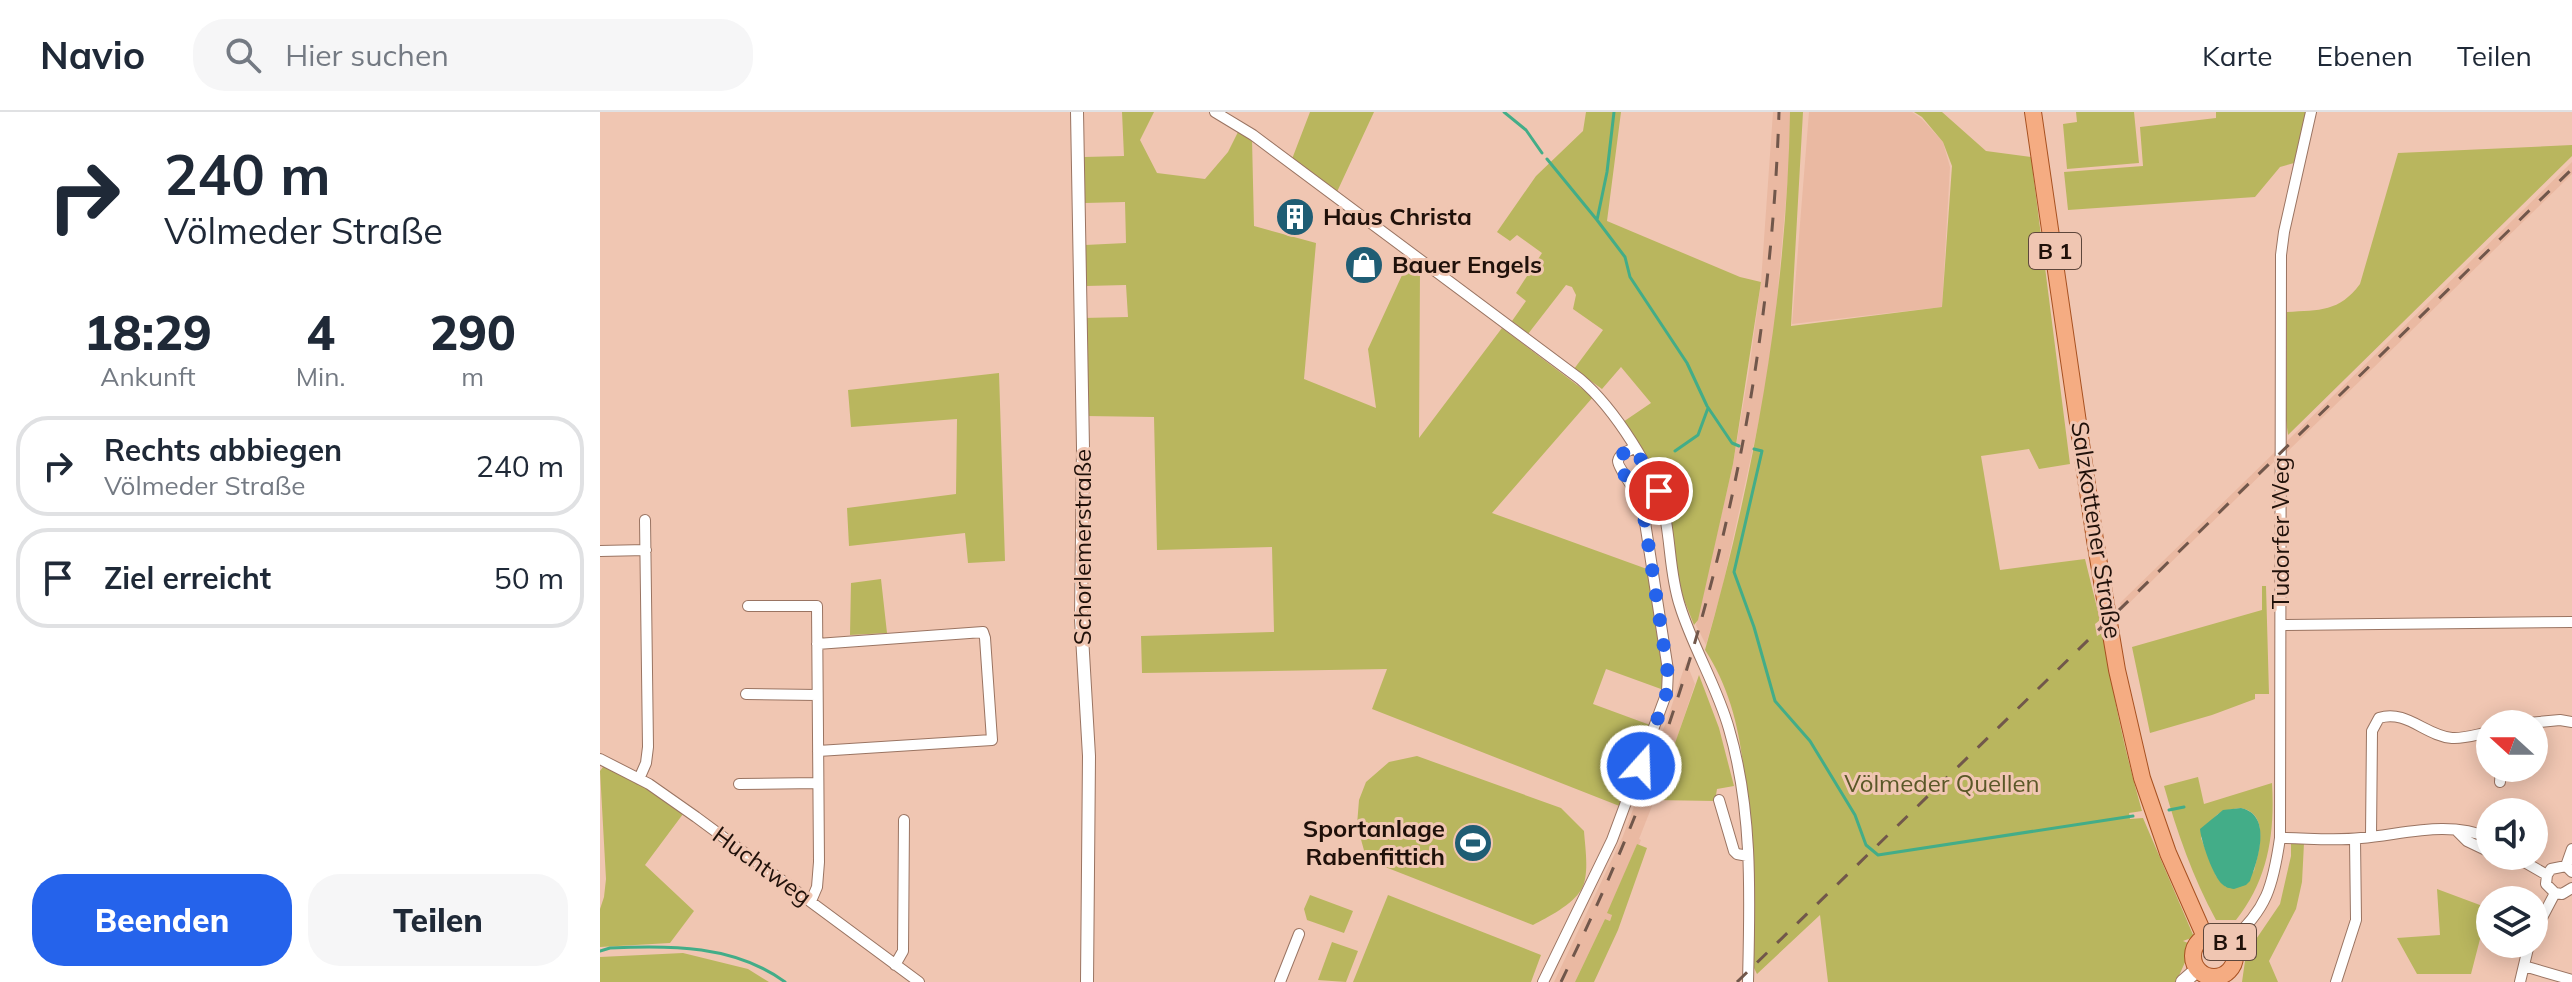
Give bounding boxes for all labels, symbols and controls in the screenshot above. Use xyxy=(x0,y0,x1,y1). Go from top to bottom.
search box xyxy=(193,19,753,91)
text: Navio xyxy=(40,31,145,79)
icon: search xyxy=(221,33,265,77)
text: Hier suchen xyxy=(285,36,449,74)
text: Karte xyxy=(2202,38,2272,73)
text: Ebenen xyxy=(2316,38,2413,73)
text: Teilen xyxy=(2457,38,2532,73)
text: 240 m xyxy=(164,139,331,209)
icon: right xyxy=(32,144,136,248)
building icon: Haus Christa xyxy=(1274,196,1316,238)
place label: Haus Christa xyxy=(1323,201,1472,231)
text: Völmeder Straße xyxy=(164,208,443,253)
road number: B 1 xyxy=(2029,233,2081,269)
shop icon: Bauer Engels xyxy=(1343,244,1385,286)
place label: Bauer Engels xyxy=(1392,249,1542,279)
text: 18:29 xyxy=(84,302,212,362)
text: 4 xyxy=(306,302,335,362)
text: 290 xyxy=(430,302,516,362)
text: Ankunft xyxy=(100,360,196,393)
text: Min. xyxy=(296,360,345,393)
text: m xyxy=(461,360,484,393)
street label: Salzkottener Straße xyxy=(2065,419,2129,640)
text: Rechts abbiegen xyxy=(104,431,342,469)
icon: right xyxy=(36,444,80,488)
text: 240 m xyxy=(476,447,564,485)
street label: Schorlemerstraße xyxy=(1067,449,1097,645)
pin xyxy=(1625,457,1693,525)
street label: Tudorfer Weg xyxy=(2265,457,2295,609)
text: Völmeder Straße xyxy=(104,469,305,502)
icon: arrive xyxy=(1637,469,1681,513)
icon: arrive xyxy=(36,556,80,600)
text: Ziel erreicht xyxy=(104,559,271,597)
text: 50 m xyxy=(494,559,564,597)
north arrow xyxy=(2476,710,2548,782)
map controls xyxy=(2476,710,2548,958)
position arrow xyxy=(1599,724,1683,808)
park label: Völmeder Quellen xyxy=(1844,768,2040,798)
button: sound xyxy=(2476,798,2548,870)
place label: Sportanlage Rabenfittich xyxy=(1303,813,1445,871)
street label: Huchtweg xyxy=(707,819,818,911)
sports icon: Sportanlage Rabenfittich xyxy=(1452,822,1494,864)
button: Beenden xyxy=(32,874,292,966)
button: Teilen xyxy=(308,874,568,966)
button: layers xyxy=(2476,886,2548,958)
road number: B 1 xyxy=(2204,924,2256,960)

